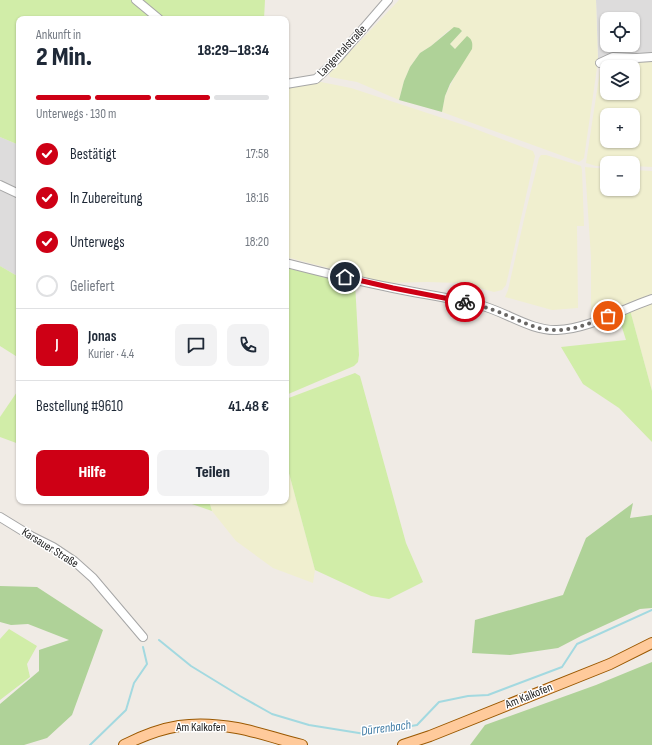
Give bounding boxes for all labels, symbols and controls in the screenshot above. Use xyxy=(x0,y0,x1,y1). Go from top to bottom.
map controls xyxy=(600,12,640,196)
button: locate xyxy=(600,12,640,52)
street label: Langentalstraße xyxy=(314,22,370,80)
text: Ankunft in xyxy=(36,27,81,43)
text: 18:29–18:34 xyxy=(198,41,269,60)
text: 2 Min. xyxy=(36,42,92,73)
button: layers xyxy=(600,60,640,100)
text: Unterwegs · 130 m xyxy=(36,106,116,122)
button: + xyxy=(600,108,640,148)
icon: check xyxy=(36,143,58,165)
text: Bestätigt xyxy=(70,145,116,164)
text: 17:58 xyxy=(246,146,269,162)
button: − xyxy=(600,156,640,196)
icon: check xyxy=(36,187,58,209)
text: In Zubereitung xyxy=(70,189,143,208)
text: 18:16 xyxy=(246,190,269,206)
icon: check xyxy=(36,231,58,253)
text: Unterwegs xyxy=(70,233,125,252)
text: 18:20 xyxy=(245,234,269,250)
pin xyxy=(328,260,362,294)
icon: home xyxy=(334,266,356,288)
text: Geliefert xyxy=(70,277,115,296)
courier xyxy=(445,282,485,322)
icon: bike xyxy=(454,291,476,313)
pin xyxy=(591,299,625,333)
icon: bag xyxy=(597,305,619,327)
button: chat xyxy=(175,324,217,366)
button: phone xyxy=(227,324,269,366)
text: Jonas xyxy=(88,327,116,346)
text: J xyxy=(55,335,59,354)
text: Kurier · 4.4 xyxy=(88,346,134,362)
text: Bestellung #9610 xyxy=(36,397,123,416)
text: 41.48 € xyxy=(228,397,269,416)
button: Hilfe xyxy=(36,450,149,496)
button: Teilen xyxy=(157,450,269,496)
street label: Karsauer Straße xyxy=(19,525,81,571)
street label: Am Kalkofen xyxy=(502,680,555,713)
water label: Dürrenbach xyxy=(360,717,413,739)
street label: Am Kalkofen xyxy=(175,720,226,735)

